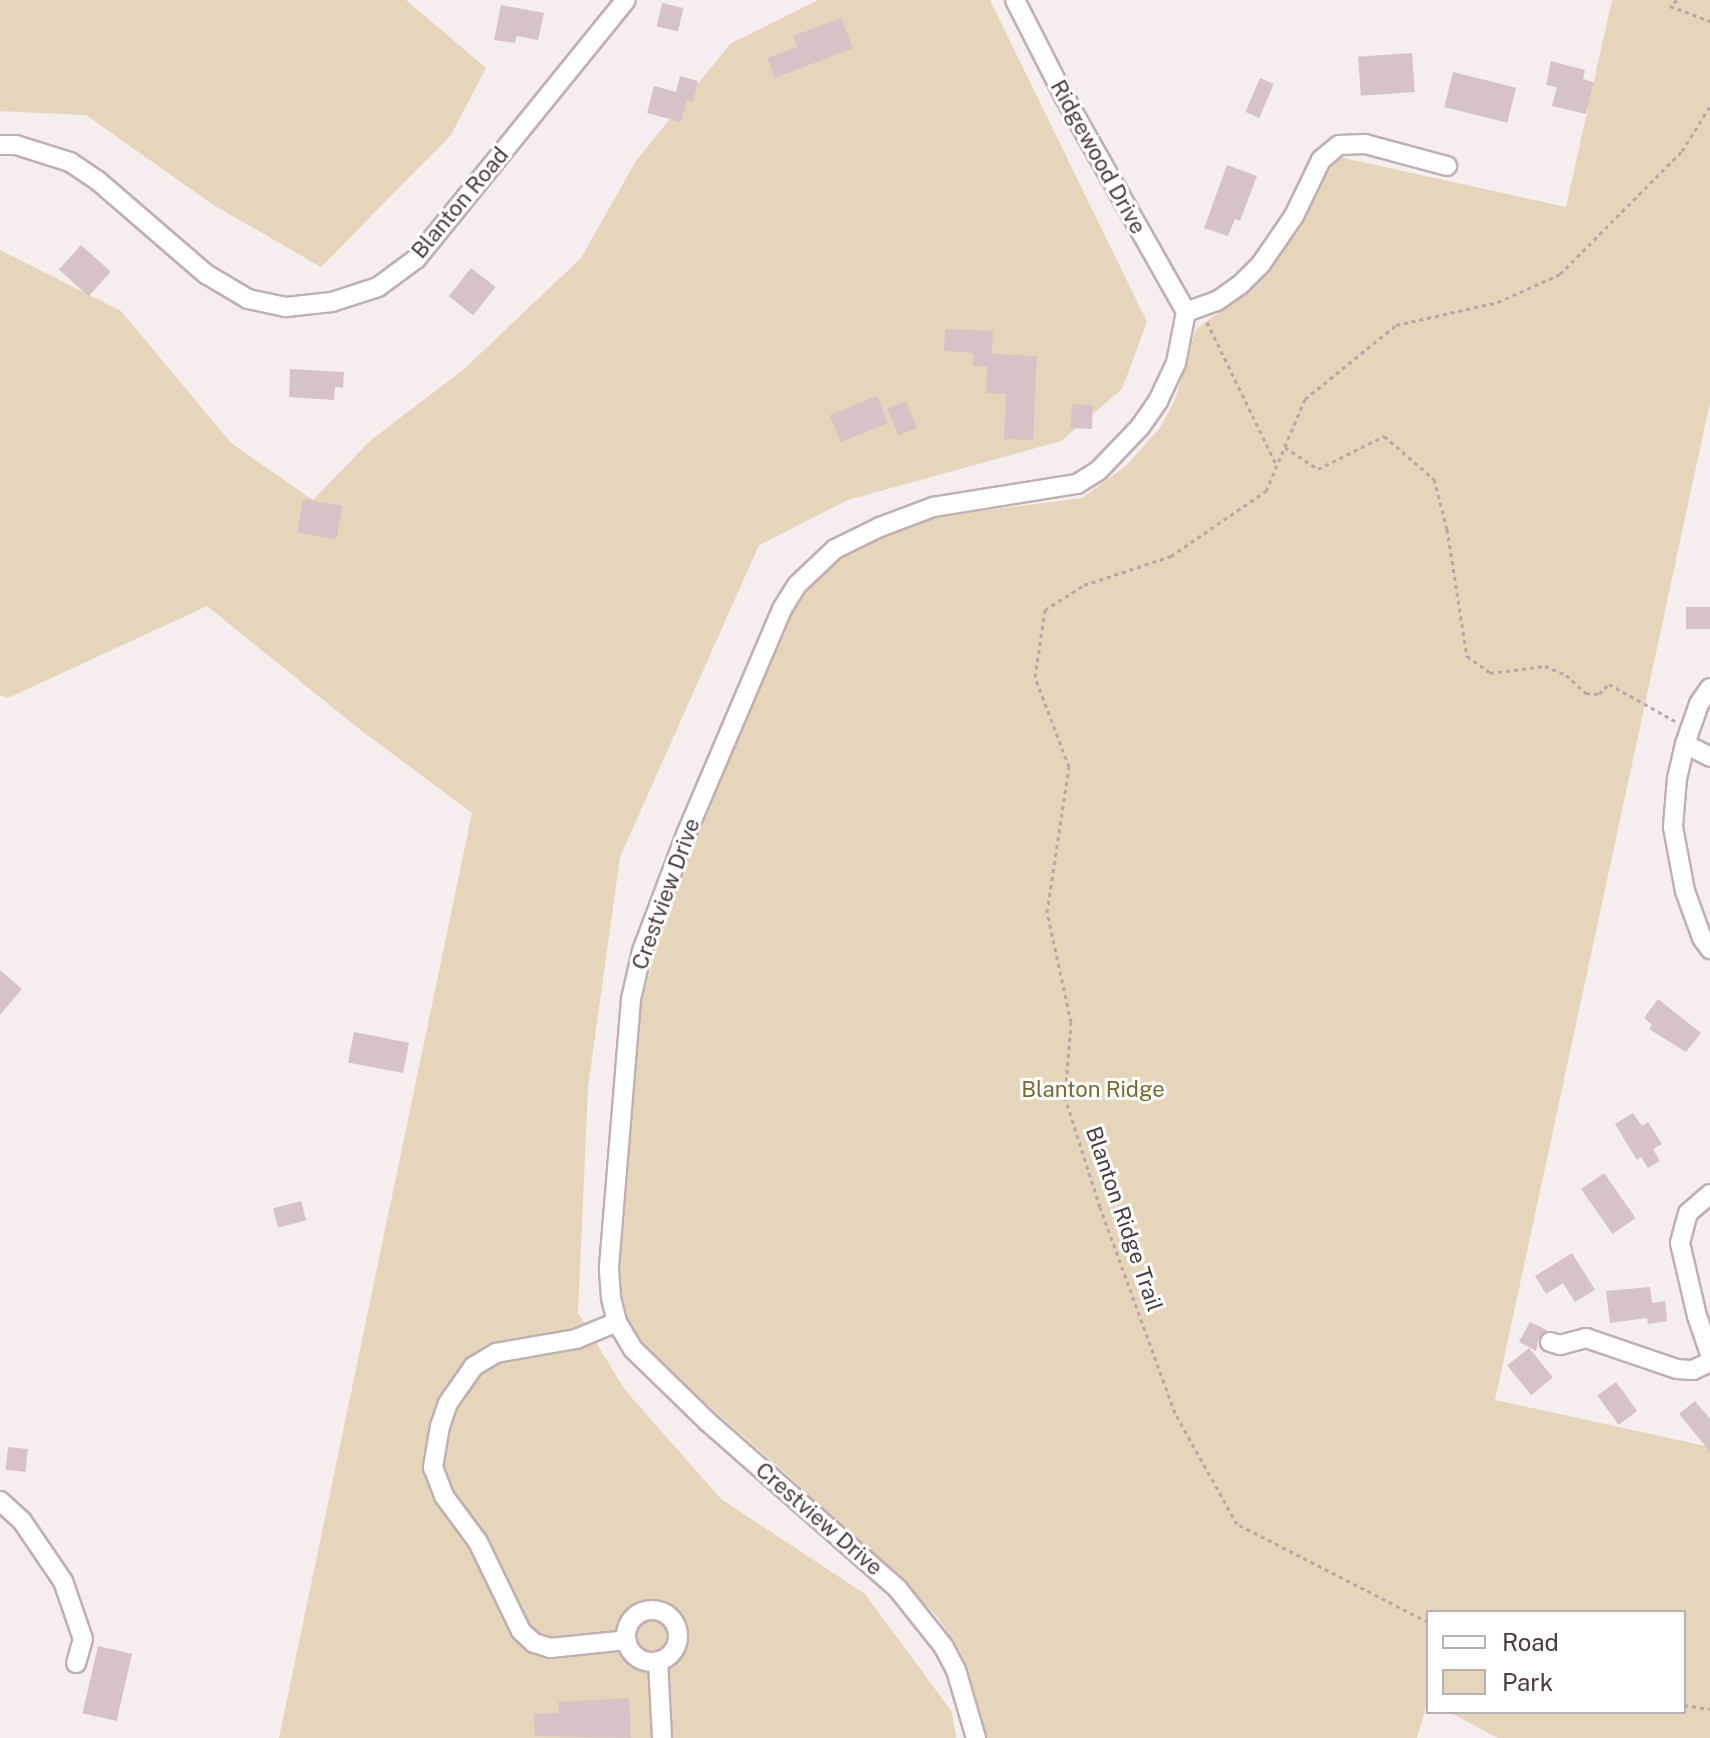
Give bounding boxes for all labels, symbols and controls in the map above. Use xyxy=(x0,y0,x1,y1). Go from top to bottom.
street label: Ridgewood Drive xyxy=(1045,75,1151,239)
street label: Blanton Road xyxy=(406,142,514,264)
street label: Crestview Drive xyxy=(626,815,706,973)
park label: Blanton Ridge xyxy=(1021,1077,1165,1103)
street label: Blanton Ridge Trail xyxy=(1080,1123,1168,1315)
street label: Crestview Drive xyxy=(750,1457,888,1581)
legend xyxy=(1426,1610,1686,1714)
text: Road xyxy=(1502,1628,1559,1656)
text: Park xyxy=(1502,1668,1553,1696)

